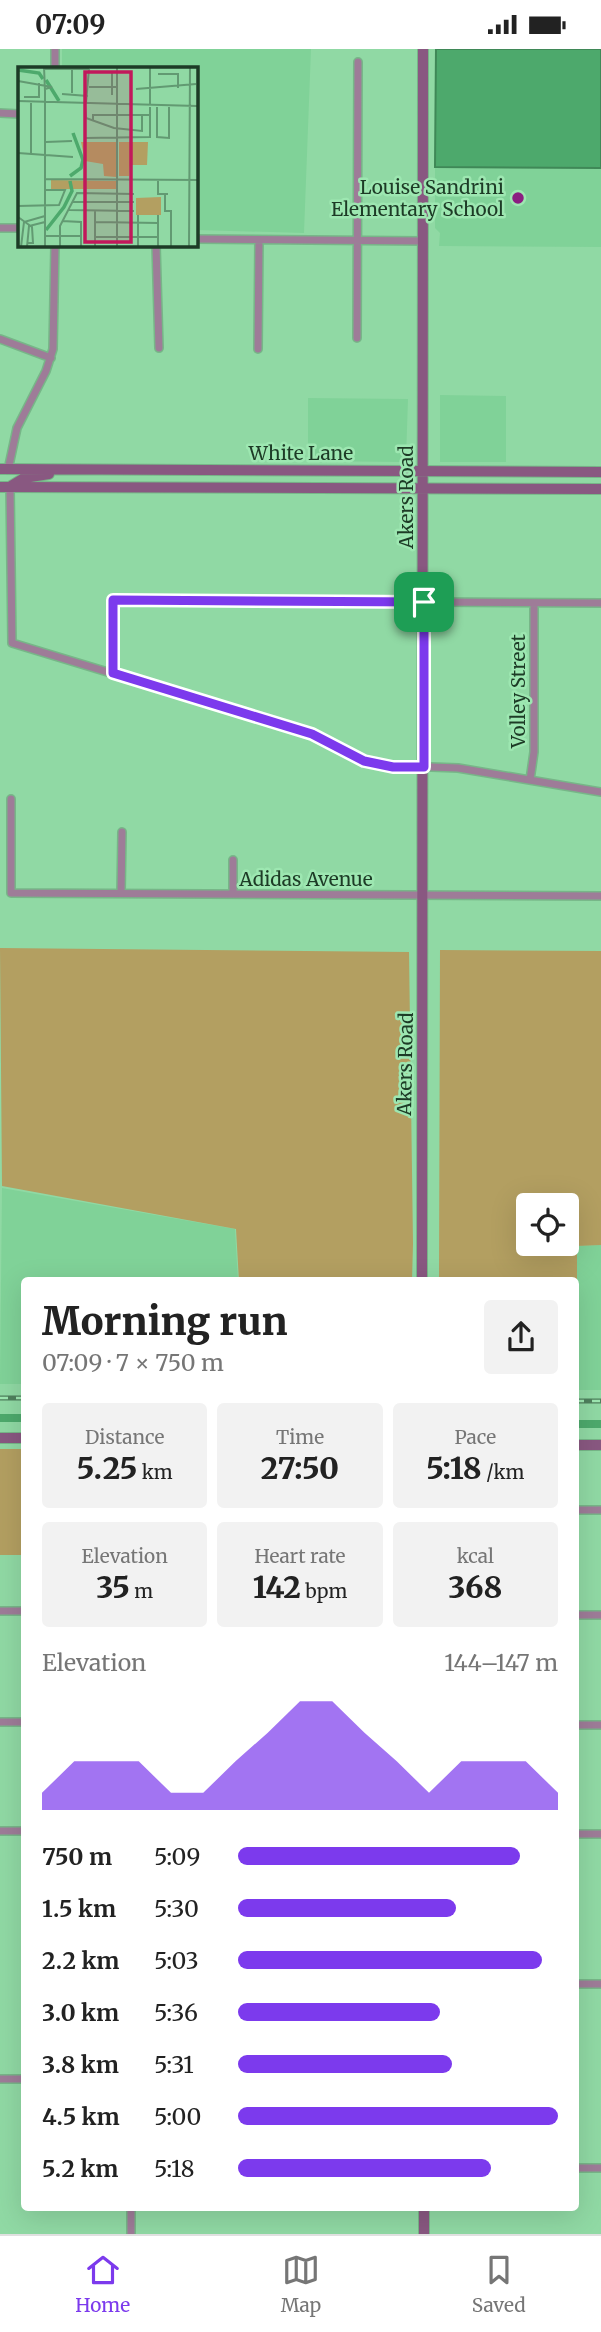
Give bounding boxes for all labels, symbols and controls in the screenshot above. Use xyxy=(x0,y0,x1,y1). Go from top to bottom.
text: 07:09 xyxy=(35,8,106,41)
inset map xyxy=(18,67,198,247)
place label: Louise Sandrini Elementary School xyxy=(331,175,504,221)
marker: Louise Sandrini Elementary School xyxy=(510,190,526,206)
street label: White Lane xyxy=(248,441,353,465)
street label: Akers Road xyxy=(394,445,418,550)
pin xyxy=(394,572,454,632)
icon: arrive xyxy=(405,583,443,621)
street label: Volley Street xyxy=(506,633,530,749)
street label: Adidas Avenue xyxy=(238,867,373,891)
street label: Akers Road xyxy=(392,1012,418,1117)
map controls xyxy=(516,1193,579,1256)
button: locate xyxy=(516,1193,579,1256)
text: Morning run xyxy=(42,1298,288,1345)
button: share xyxy=(484,1300,558,1374)
text: 07:09 · 7 × 750 m xyxy=(42,1348,224,1377)
text: Distance xyxy=(85,1425,164,1449)
text: Time xyxy=(276,1425,324,1449)
text: Pace xyxy=(455,1425,496,1449)
text: 5.25 xyxy=(77,1449,137,1487)
text: 27:50 xyxy=(261,1449,339,1487)
text: 5:18 xyxy=(426,1449,482,1487)
text: km xyxy=(137,1460,173,1484)
text: /km xyxy=(482,1460,524,1484)
text: Elevation xyxy=(82,1544,168,1568)
text: Heart rate xyxy=(255,1544,345,1568)
text: kcal xyxy=(457,1544,494,1568)
text: 35 xyxy=(96,1568,130,1606)
text: 142 xyxy=(253,1568,301,1606)
text: 368 xyxy=(448,1568,502,1606)
text: m xyxy=(130,1579,153,1603)
text: bpm xyxy=(301,1579,347,1603)
text: Elevation xyxy=(42,1648,146,1677)
text: 144–147 m xyxy=(444,1648,558,1677)
text: 750 m xyxy=(42,1842,112,1871)
text: 5:09 xyxy=(154,1842,200,1871)
text: 1.5 km xyxy=(42,1894,116,1923)
text: 5:30 xyxy=(154,1894,199,1923)
text: 2.2 km xyxy=(42,1946,120,1975)
text: 5:03 xyxy=(154,1946,199,1975)
text: 3.0 km xyxy=(42,1998,119,2027)
text: 5:36 xyxy=(154,1998,198,2027)
text: 3.8 km xyxy=(42,2050,119,2079)
text: 5:31 xyxy=(154,2050,194,2079)
text: 4.5 km xyxy=(42,2102,120,2131)
text: 5:00 xyxy=(154,2102,201,2131)
text: 5.2 km xyxy=(42,2154,119,2183)
text: 5:18 xyxy=(154,2154,194,2183)
tab: Home xyxy=(75,2251,130,2317)
tab: Map xyxy=(281,2251,321,2317)
tab: Saved xyxy=(472,2251,526,2317)

